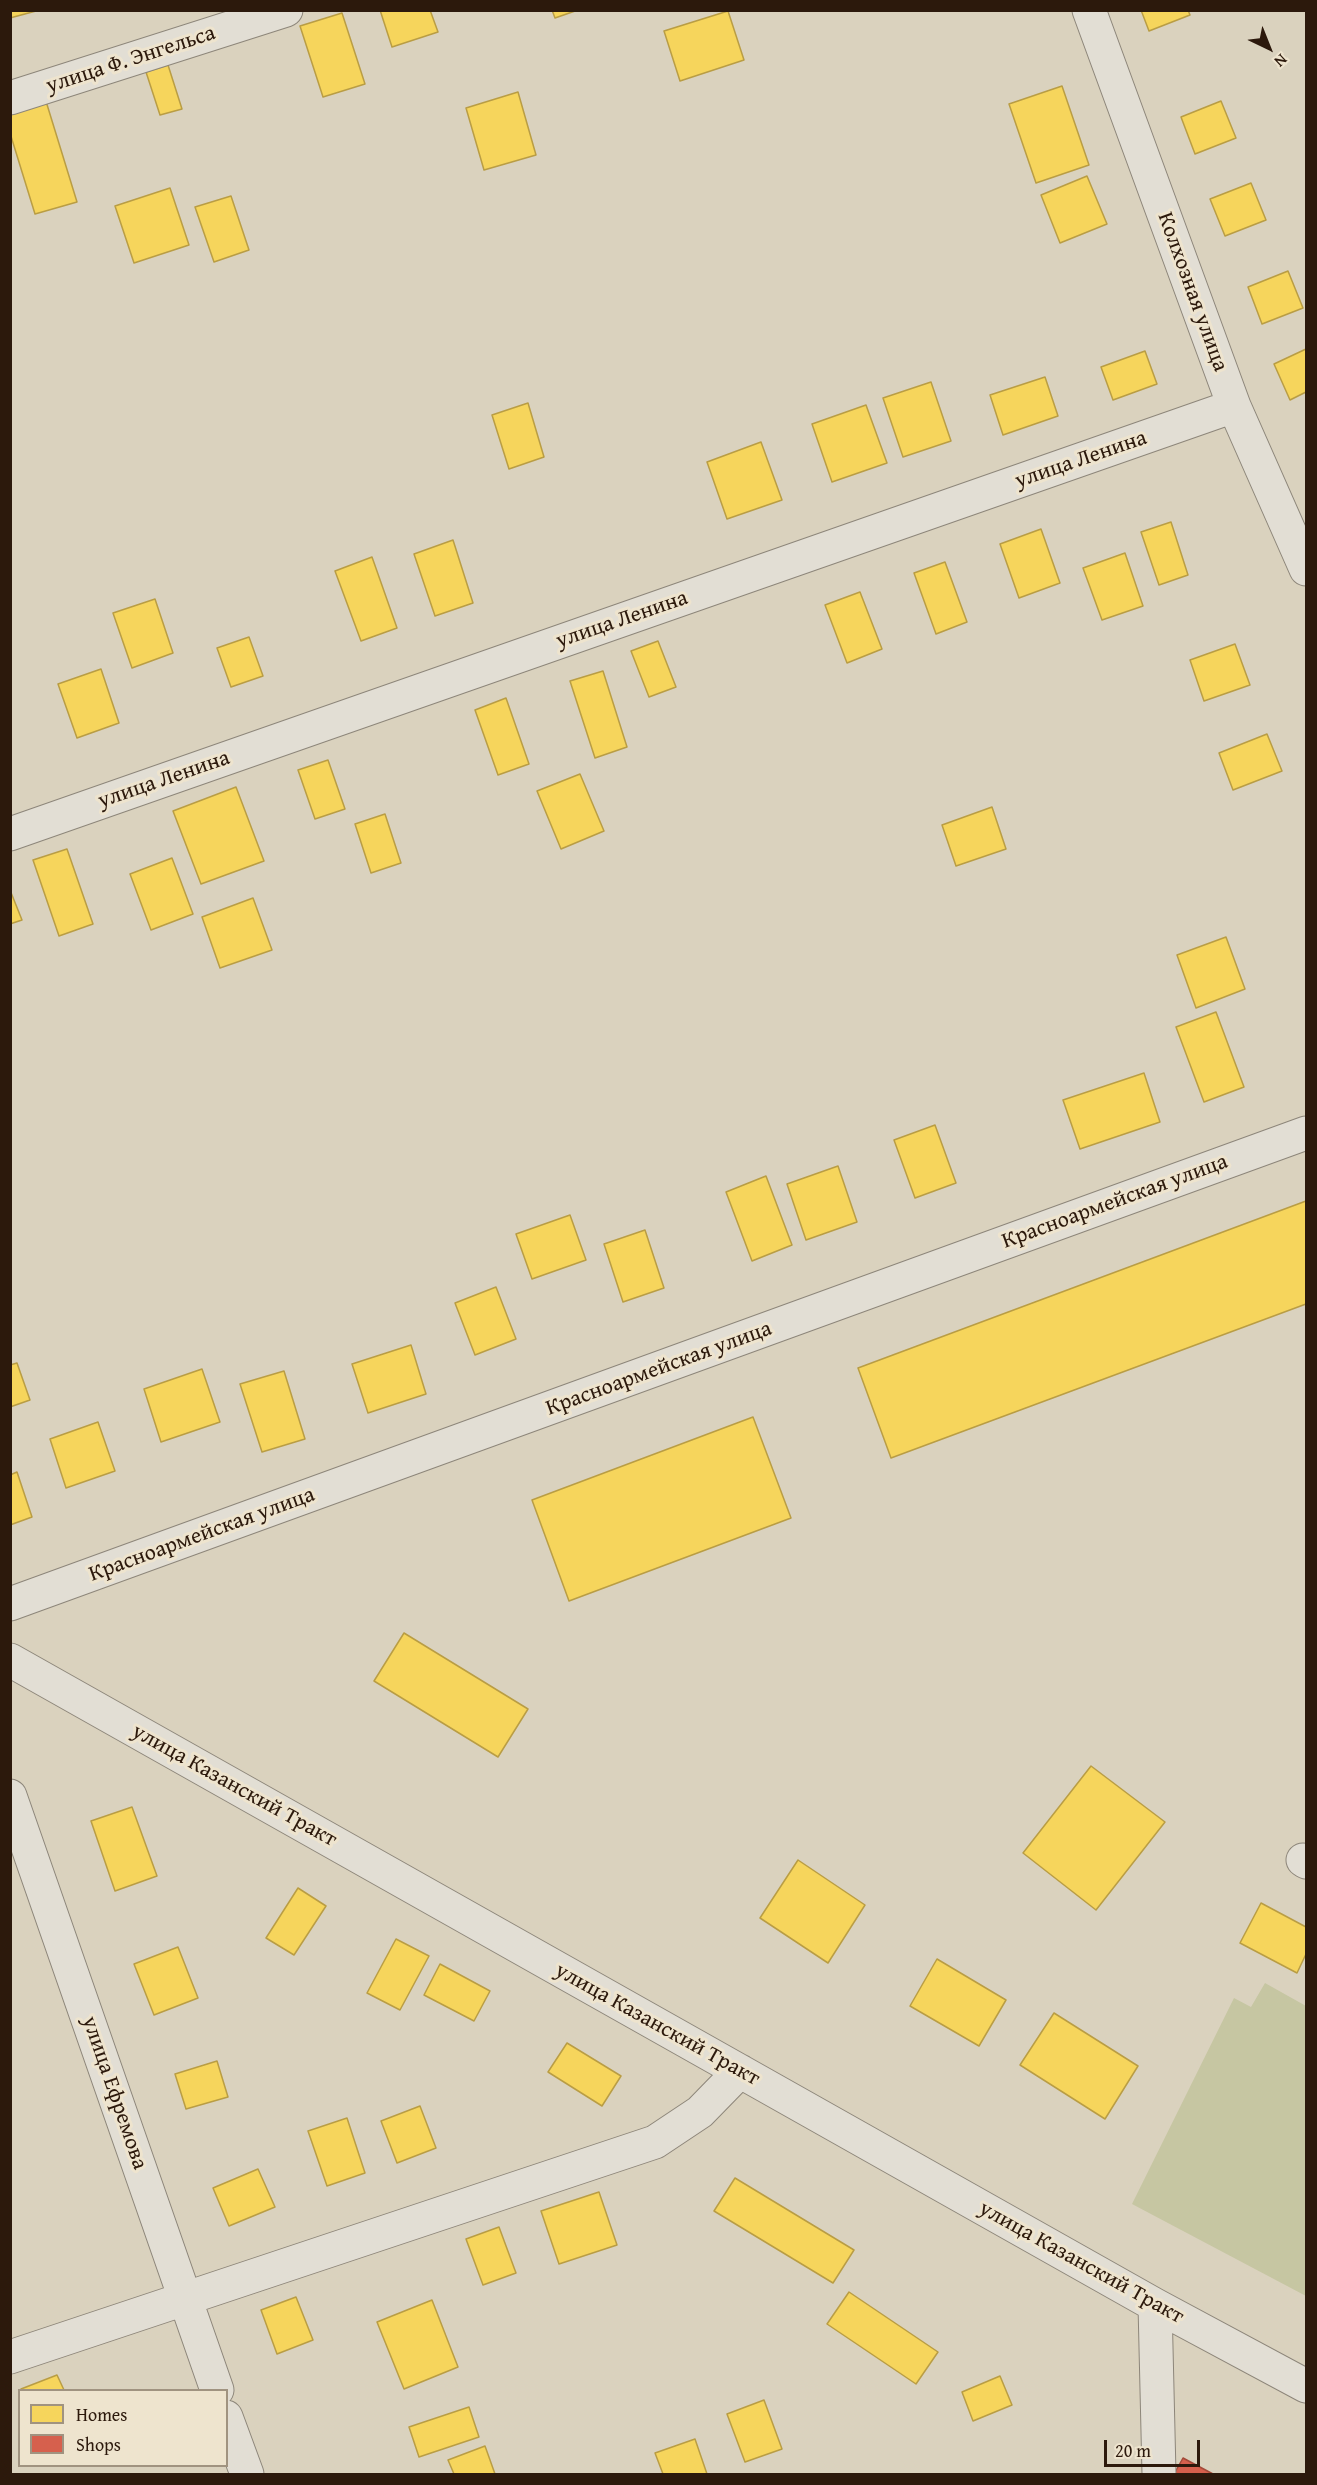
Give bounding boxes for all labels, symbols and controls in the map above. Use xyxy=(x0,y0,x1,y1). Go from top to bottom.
north arrow xyxy=(1239,18,1299,78)
street label: улица Ф. Энгельса xyxy=(43,20,219,100)
text: N xyxy=(1269,49,1293,74)
street label: Колхозная улица xyxy=(1151,209,1233,375)
street label: улица Ленина xyxy=(1012,425,1150,495)
street label: улица Ленина xyxy=(553,585,691,655)
street label: улица Ленина xyxy=(95,745,233,815)
street label: Красноармейская улица xyxy=(999,1149,1231,1255)
street label: Красноармейская улица xyxy=(543,1316,775,1422)
street label: Красноармейская улица xyxy=(86,1482,318,1588)
street label: улица Казанский Тракт xyxy=(127,1719,341,1853)
street label: улица Казанский Тракт xyxy=(550,1958,764,2092)
street label: улица Ефремова xyxy=(75,2013,153,2173)
street label: улица Казанский Тракт xyxy=(974,2196,1188,2330)
legend xyxy=(18,2389,228,2467)
text: Homes xyxy=(76,2401,127,2428)
scale bar xyxy=(1107,2428,1203,2466)
text: Shops xyxy=(76,2431,121,2458)
text: 20 m xyxy=(1115,2437,1151,2464)

